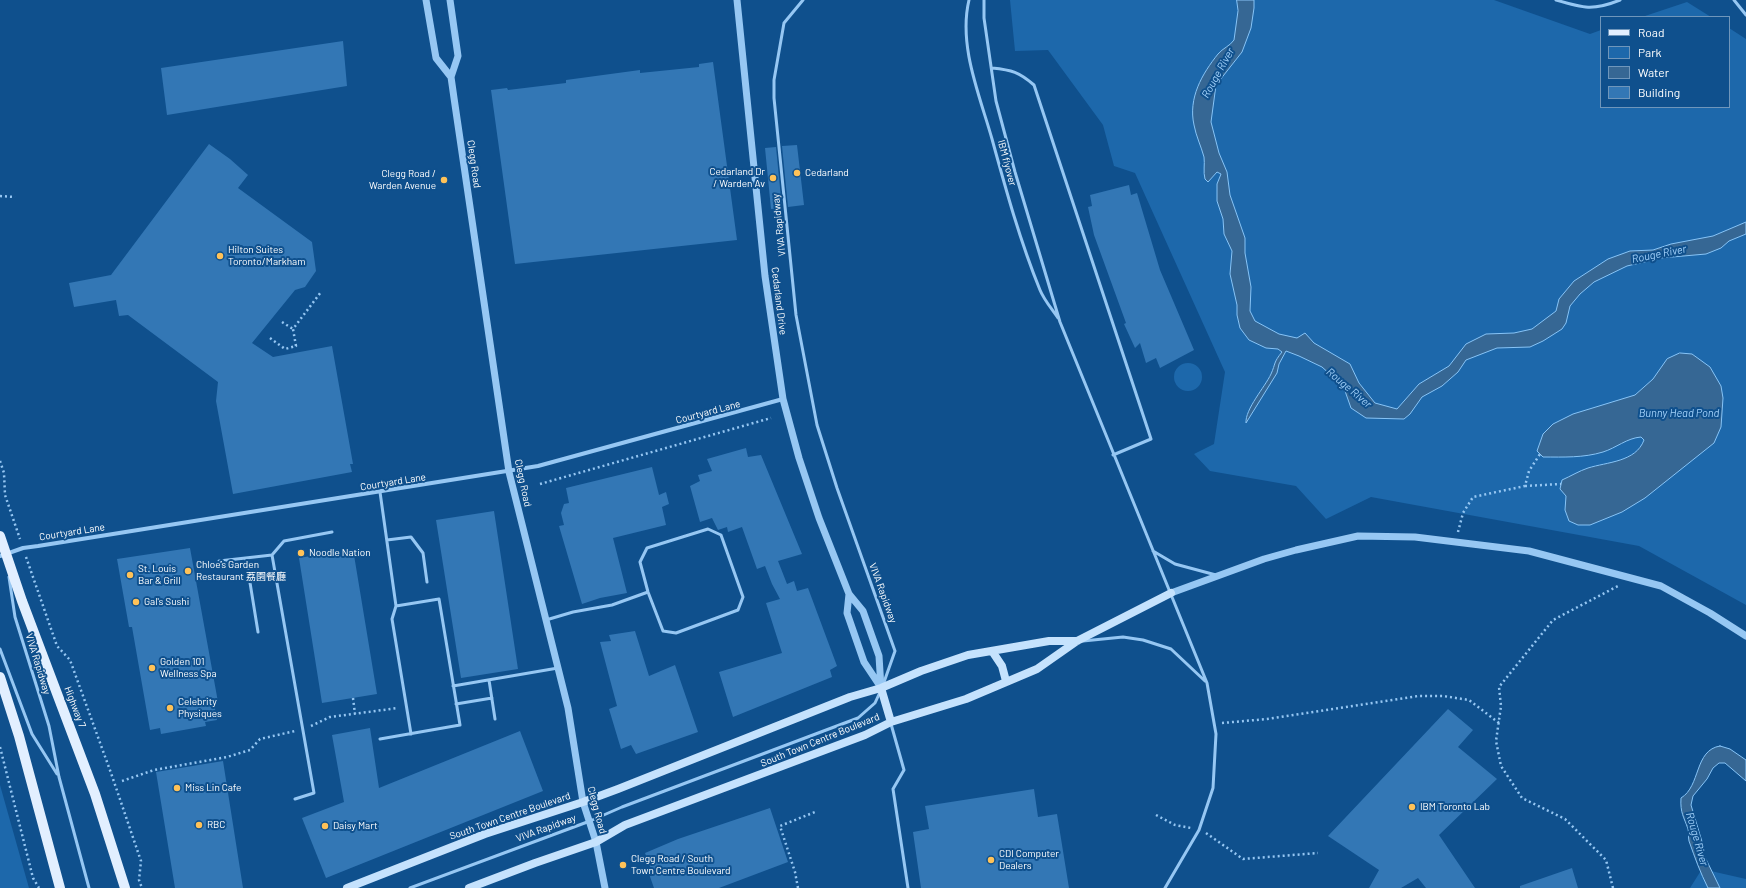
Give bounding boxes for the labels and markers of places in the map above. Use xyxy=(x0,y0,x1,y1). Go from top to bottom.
place label: Cedarland Dr / Warden Av xyxy=(709,166,765,190)
place label: Cedarland xyxy=(805,167,849,179)
place label: Clegg Road / Warden Avenue xyxy=(369,168,436,192)
marker: Cedarland xyxy=(792,168,802,178)
marker: Cedarland Dr / Warden Av xyxy=(768,173,778,183)
marker: Clegg Road / Warden Avenue xyxy=(439,175,449,185)
place label: Hilton Suites Toronto/Markham xyxy=(228,244,305,268)
marker: Hilton Suites Toronto/Markham xyxy=(215,251,225,261)
place label: Noodle Nation xyxy=(309,547,371,559)
marker: Noodle Nation xyxy=(296,548,306,558)
place label: Chloe’s Garden Restaurant 荔園餐廳 xyxy=(196,559,286,582)
place label: St. Louis Bar & Grill xyxy=(138,563,180,586)
marker: Chloe’s Garden Restaurant 荔園餐廳 xyxy=(183,566,193,576)
marker: St. Louis Bar & Grill xyxy=(125,570,135,580)
place label: Gal's Sushi xyxy=(144,596,189,608)
marker: Gal's Sushi xyxy=(131,597,141,607)
place label: Golden 101 Wellness Spa xyxy=(160,656,217,680)
marker: Golden 101 Wellness Spa xyxy=(147,663,157,673)
place label: Celebrity Physiques xyxy=(178,696,222,720)
marker: Celebrity Physiques xyxy=(165,703,175,713)
place label: Miss Lin Cafe xyxy=(185,782,241,794)
marker: Miss Lin Cafe xyxy=(172,783,182,793)
place label: IBM Toronto Lab xyxy=(1420,801,1490,813)
marker: IBM Toronto Lab xyxy=(1407,802,1417,812)
place label: RBC xyxy=(207,819,225,831)
marker: RBC xyxy=(194,820,204,830)
place label: Daisy Mart xyxy=(333,820,378,832)
marker: Daisy Mart xyxy=(320,821,330,831)
place label: CDI Computer Dealers xyxy=(999,848,1059,872)
place label: Clegg Road / South Town Centre Boulevard xyxy=(631,853,731,876)
marker: CDI Computer Dealers xyxy=(986,855,996,865)
marker: Clegg Road / South Town Centre Boulevard xyxy=(618,860,628,870)

